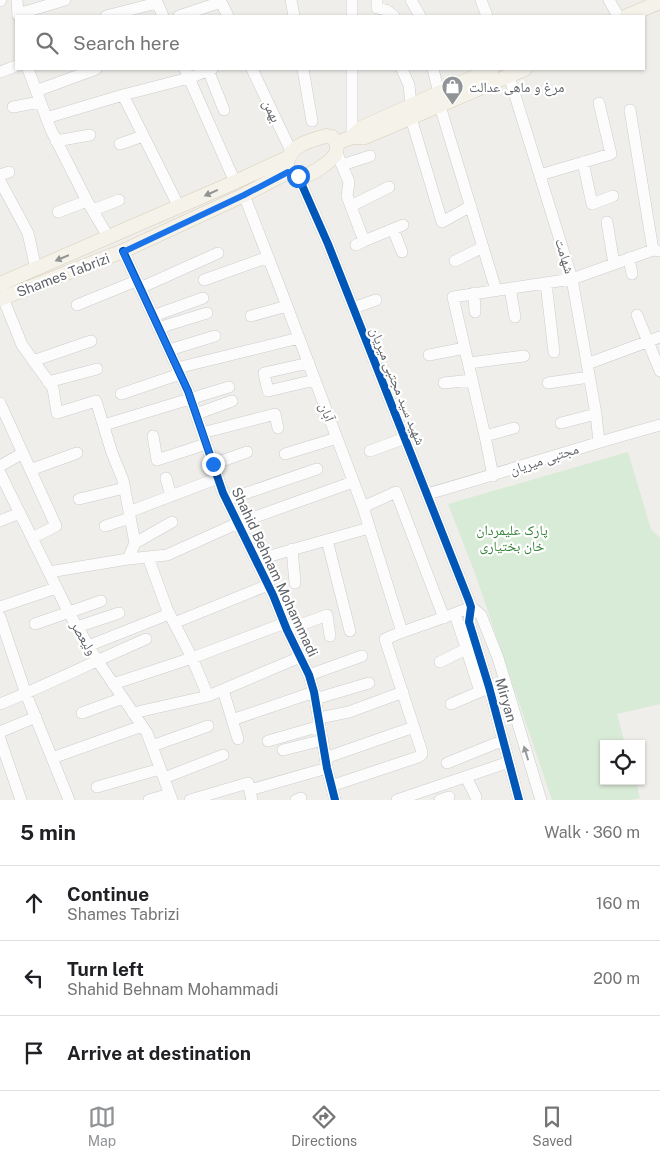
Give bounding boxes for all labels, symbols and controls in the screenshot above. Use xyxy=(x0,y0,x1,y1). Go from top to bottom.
search box xyxy=(15,15,645,70)
icon: search xyxy=(33,29,61,57)
text: Search here xyxy=(73,32,180,54)
shop icon: مرغ و ماهی عدالت xyxy=(441,75,465,106)
place label: مرغ و ماهی عدالت xyxy=(469,79,564,97)
street label: بهمن xyxy=(259,97,284,125)
route start xyxy=(287,165,310,188)
one-way arrow xyxy=(204,189,218,197)
street label: شهامت xyxy=(552,236,578,276)
street label: Shames Tabrizi xyxy=(14,250,112,300)
one-way arrow xyxy=(55,254,69,262)
street label: شهید سید مجتبی میریان xyxy=(366,325,429,448)
street label: آبان xyxy=(315,400,338,424)
street label: مجتبی میریان xyxy=(508,440,581,479)
route end xyxy=(202,453,225,476)
street label: Shahid Behnam Mohammadi xyxy=(229,485,321,659)
park label: پارک علیمردان خان بختیاری xyxy=(476,522,548,555)
street label: ولیعصر xyxy=(66,617,100,658)
street label: Miryan xyxy=(492,676,520,724)
map controls xyxy=(600,740,645,785)
button: locate xyxy=(600,740,645,785)
one-way arrow xyxy=(522,746,530,761)
text: 5 min xyxy=(20,820,76,845)
text: Walk · 360 m xyxy=(544,823,640,842)
text: Continue xyxy=(67,883,149,905)
icon: ahead xyxy=(20,889,48,917)
text: 160 m xyxy=(596,894,640,913)
text: Shames Tabrizi xyxy=(67,905,179,924)
text: Turn left xyxy=(67,958,144,980)
icon: left xyxy=(20,964,48,992)
text: 200 m xyxy=(593,969,640,988)
text: Shahid Behnam Mohammadi xyxy=(67,980,279,999)
icon: arrive xyxy=(20,1039,48,1067)
text: Arrive at destination xyxy=(67,1042,251,1064)
tab: Map xyxy=(88,1103,116,1149)
tab: Directions xyxy=(291,1103,357,1149)
tab: Saved xyxy=(532,1103,572,1149)

